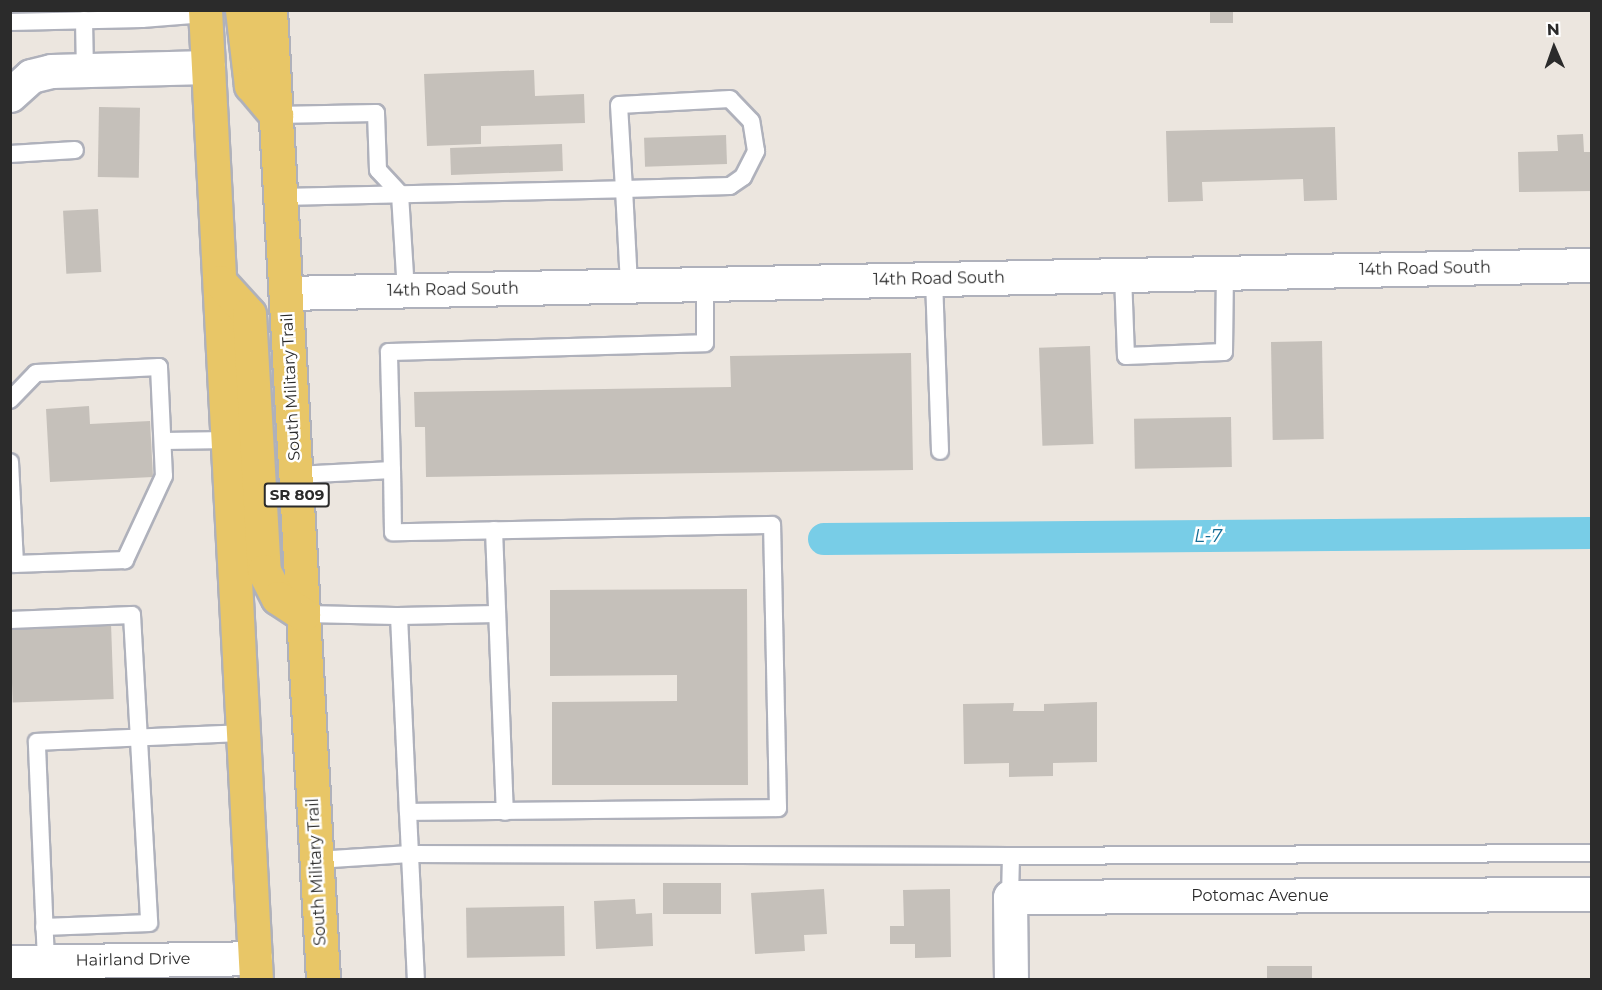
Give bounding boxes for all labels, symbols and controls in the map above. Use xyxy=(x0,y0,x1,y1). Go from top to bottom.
north arrow xyxy=(1524,18,1584,78)
text: N xyxy=(1547,20,1560,39)
street label: 14th Road South xyxy=(1359,258,1491,280)
street label: 14th Road South xyxy=(873,268,1005,290)
street label: 14th Road South xyxy=(387,279,519,301)
street label: South Military Trail xyxy=(278,313,304,461)
road number: SR 809 xyxy=(262,483,332,507)
water label: L-7 xyxy=(1194,525,1222,547)
street label: South Military Trail xyxy=(304,798,330,946)
street label: Potomac Avenue xyxy=(1191,886,1329,906)
street label: Hairland Drive xyxy=(76,949,190,971)

